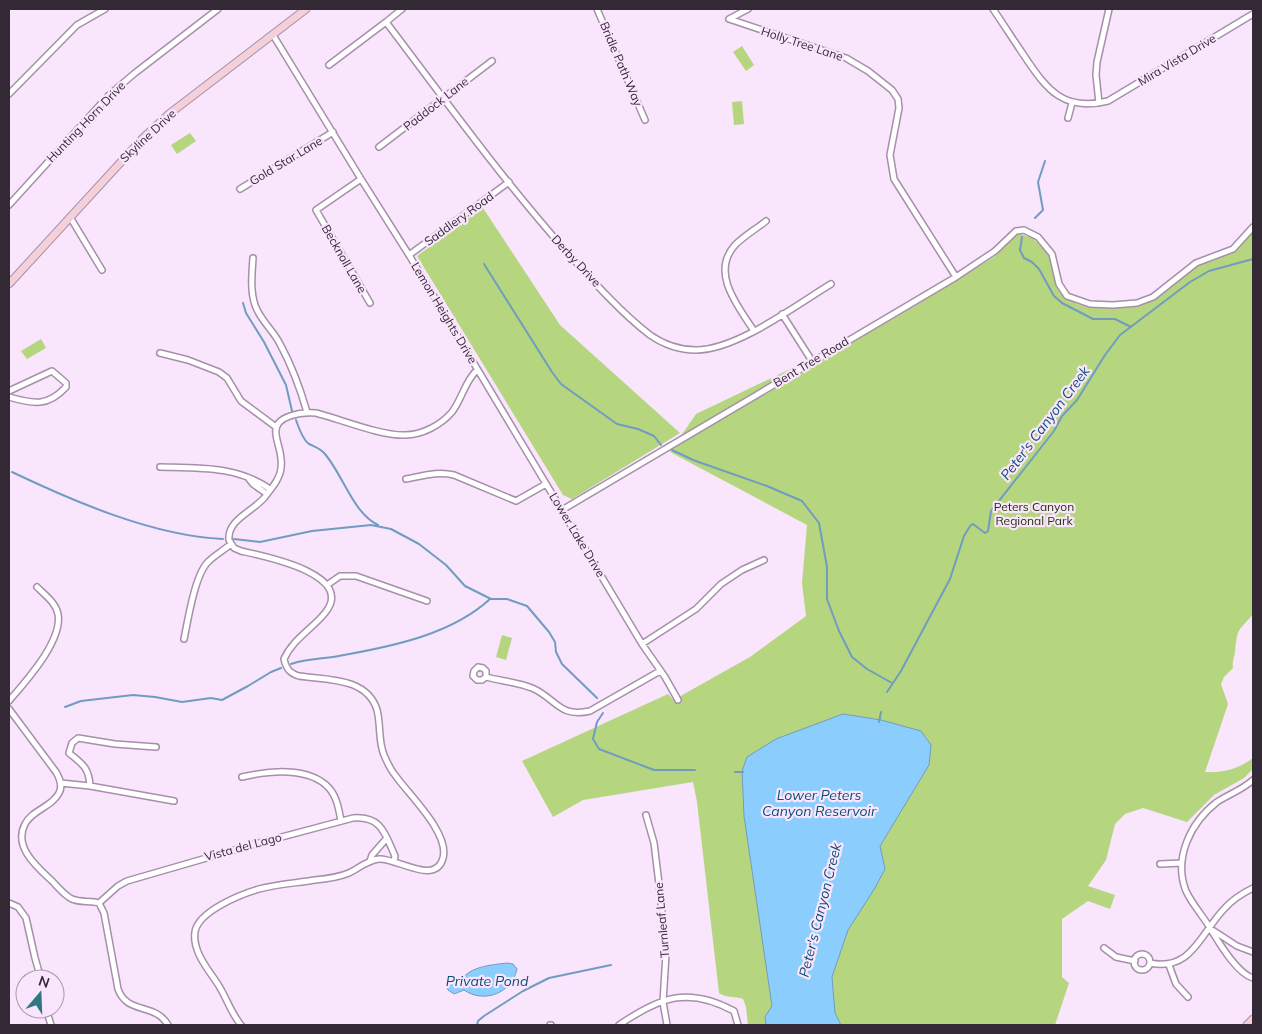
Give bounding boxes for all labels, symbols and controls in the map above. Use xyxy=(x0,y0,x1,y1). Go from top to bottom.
street label: Bridle Path Way xyxy=(597,19,646,109)
street label: Holly Tree Lane xyxy=(759,23,845,64)
street label: Mira Vista Drive xyxy=(1135,30,1219,89)
street label: Paddock Lane xyxy=(400,74,471,134)
street label: Hunting Horn Drive xyxy=(43,78,128,165)
street label: Skyline Drive xyxy=(116,106,179,165)
street label: Gold Star Lane xyxy=(247,133,325,188)
street label: Saddlery Road xyxy=(421,188,496,249)
street label: Becknoll Lane xyxy=(319,222,370,296)
street label: Derby Drive xyxy=(549,232,604,290)
street label: Lemon Heights Drive xyxy=(408,259,481,366)
street label: Bent Tree Road xyxy=(770,333,851,390)
water label: Peter's Canyon Creek xyxy=(996,362,1094,483)
street label: Lower Lake Drive xyxy=(546,490,609,580)
park label: Peters Canyon Regional Park xyxy=(994,499,1074,528)
water label: Lower Peters Canyon Reservoir xyxy=(762,786,877,820)
street label: Vista del Lago xyxy=(203,829,283,864)
water label: Peter's Canyon Creek xyxy=(795,840,846,979)
street label: Turnleaf Lane xyxy=(651,882,672,958)
north arrow xyxy=(15,969,65,1019)
text: N xyxy=(36,971,52,992)
water label: Private Pond xyxy=(446,972,529,990)

